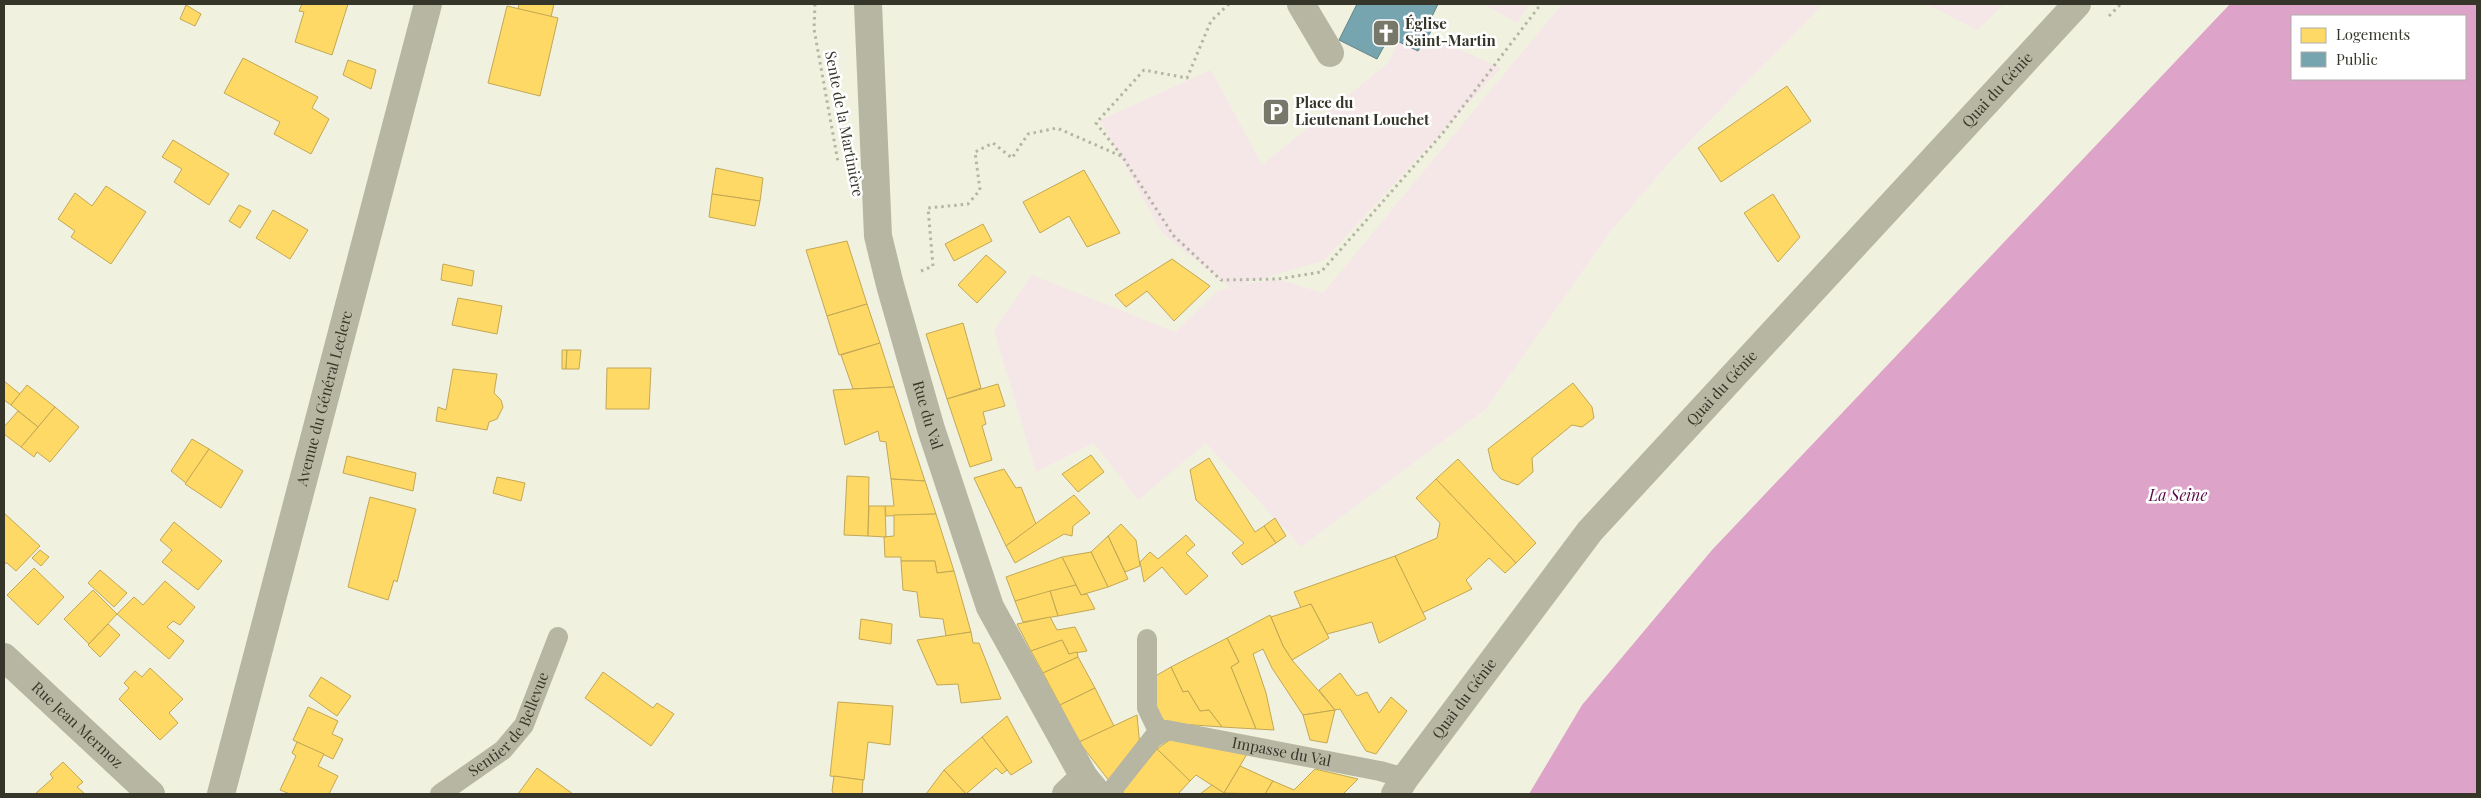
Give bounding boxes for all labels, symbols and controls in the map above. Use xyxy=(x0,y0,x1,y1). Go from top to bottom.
place label: Église Saint-Martin xyxy=(1405,13,1496,50)
legend xyxy=(2291,15,2466,80)
church icon: Église Saint-Martin xyxy=(1371,18,1401,48)
text: Logements xyxy=(2336,24,2410,44)
street label: Quai du Génie xyxy=(1957,47,2037,131)
street label: Sente de la Martinière xyxy=(821,49,869,198)
text: Public xyxy=(2336,49,2378,69)
place label: Place du Lieutenant Louchet xyxy=(1295,92,1430,129)
parking icon: Place du Lieutenant Louchet xyxy=(1261,97,1291,127)
street label: Avenue du Général Leclerc xyxy=(291,308,356,489)
street label: Quai du Génie xyxy=(1681,345,1761,429)
street label: Rue du Val xyxy=(909,378,948,452)
water label: La Seine xyxy=(2148,484,2207,505)
street label: Quai du Génie xyxy=(1427,654,1500,742)
street label: Sentier de Bellevue xyxy=(464,669,553,780)
street label: Rue Jean Mermoz xyxy=(28,677,128,772)
street label: Impasse du Val xyxy=(1231,732,1333,770)

